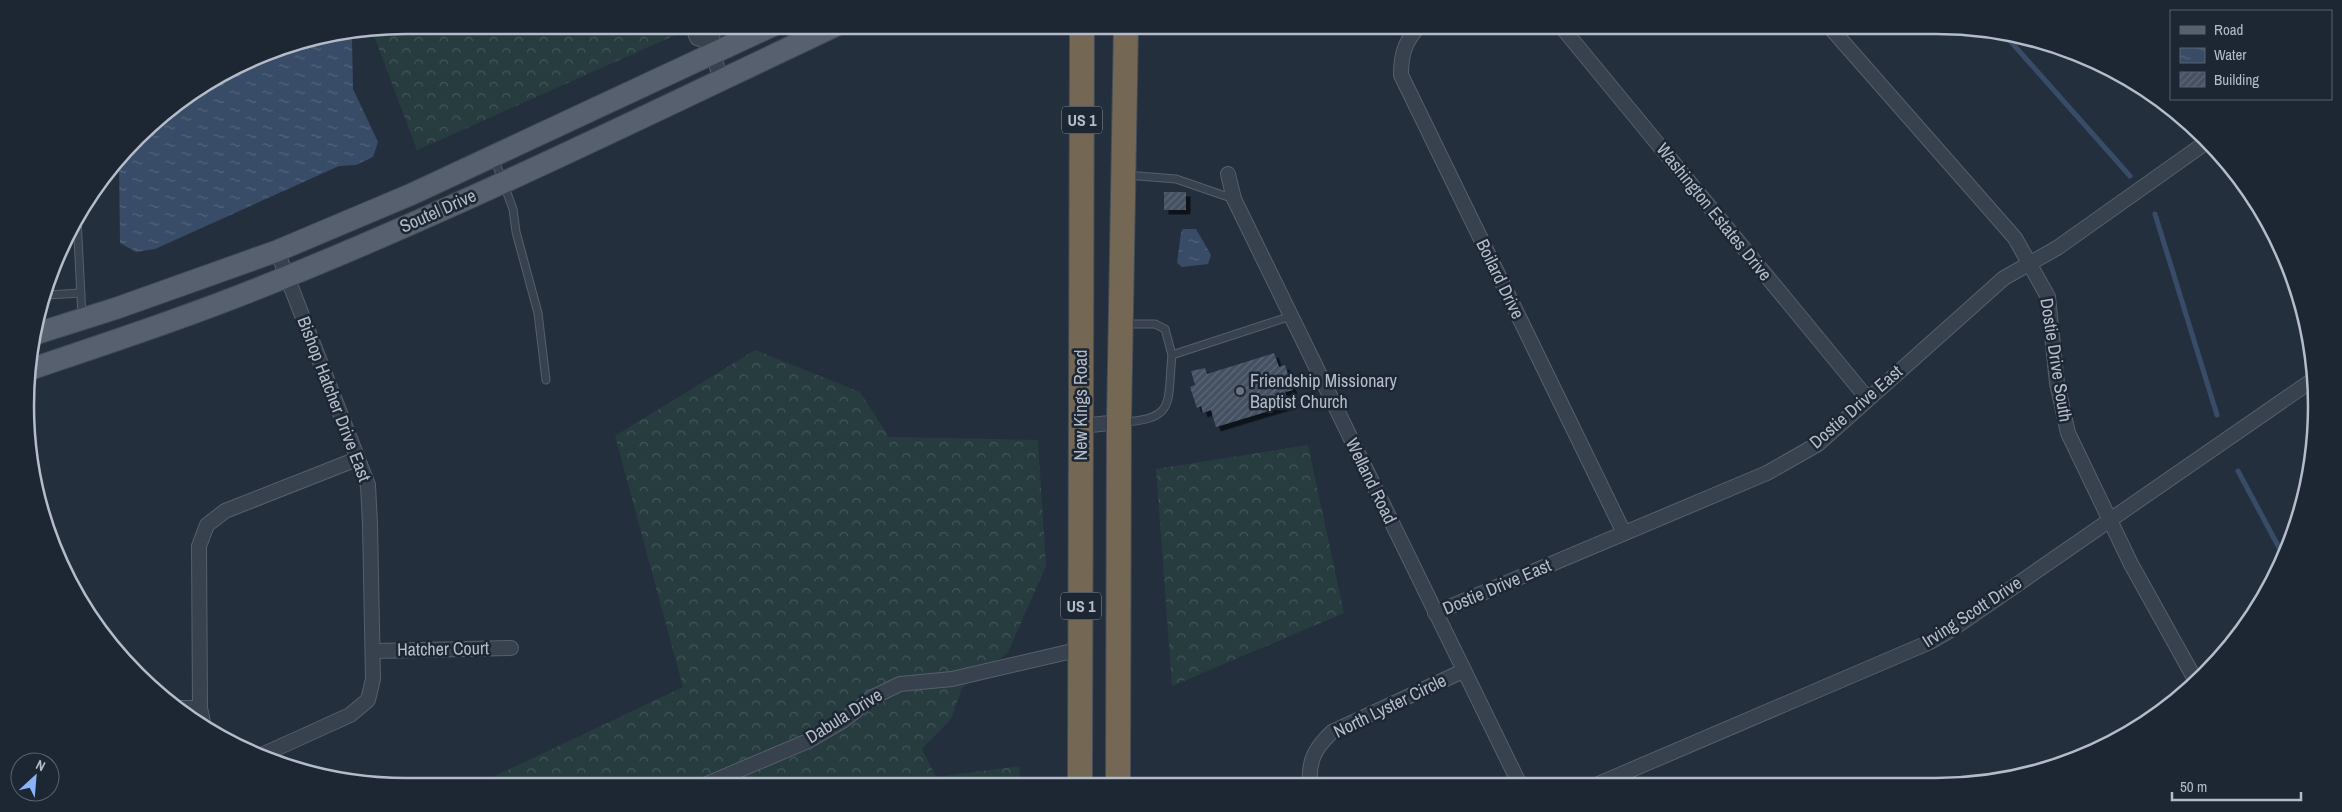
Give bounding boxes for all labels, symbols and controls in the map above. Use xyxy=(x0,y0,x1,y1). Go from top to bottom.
legend xyxy=(2170,10,2332,100)
text: Road xyxy=(2214,19,2243,40)
text: Water xyxy=(2214,44,2246,65)
text: Building xyxy=(2214,69,2259,90)
road number: US 1 xyxy=(1062,106,1102,134)
street label: Washington Estates Drive xyxy=(1651,137,1778,286)
street label: Soutel Drive xyxy=(396,183,480,238)
street label: Boilard Drive xyxy=(1470,235,1531,323)
street label: Dostie Drive South xyxy=(2034,296,2079,423)
street label: Bishop Hatcher Drive East xyxy=(291,313,377,485)
street label: New Kings Road xyxy=(1068,350,1093,460)
street label: Dostie Drive East xyxy=(1804,359,1908,454)
place label: Friendship Missionary Baptist Church xyxy=(1250,368,1397,414)
marker: Friendship Missionary Baptist Church xyxy=(1234,385,1246,397)
street label: Welland Road xyxy=(1340,434,1403,528)
street label: Dostie Drive East xyxy=(1439,552,1555,621)
street label: Irving Scott Drive xyxy=(1917,570,2026,653)
road number: US 1 xyxy=(1061,592,1101,620)
street label: Hatcher Court xyxy=(397,635,489,662)
street label: North Lyster Circle xyxy=(1329,667,1450,744)
street label: Dabula Drive xyxy=(801,682,887,749)
north arrow xyxy=(10,752,60,802)
text: N xyxy=(33,755,48,775)
scale bar xyxy=(2172,770,2301,802)
text: 50 m xyxy=(2180,776,2207,797)

